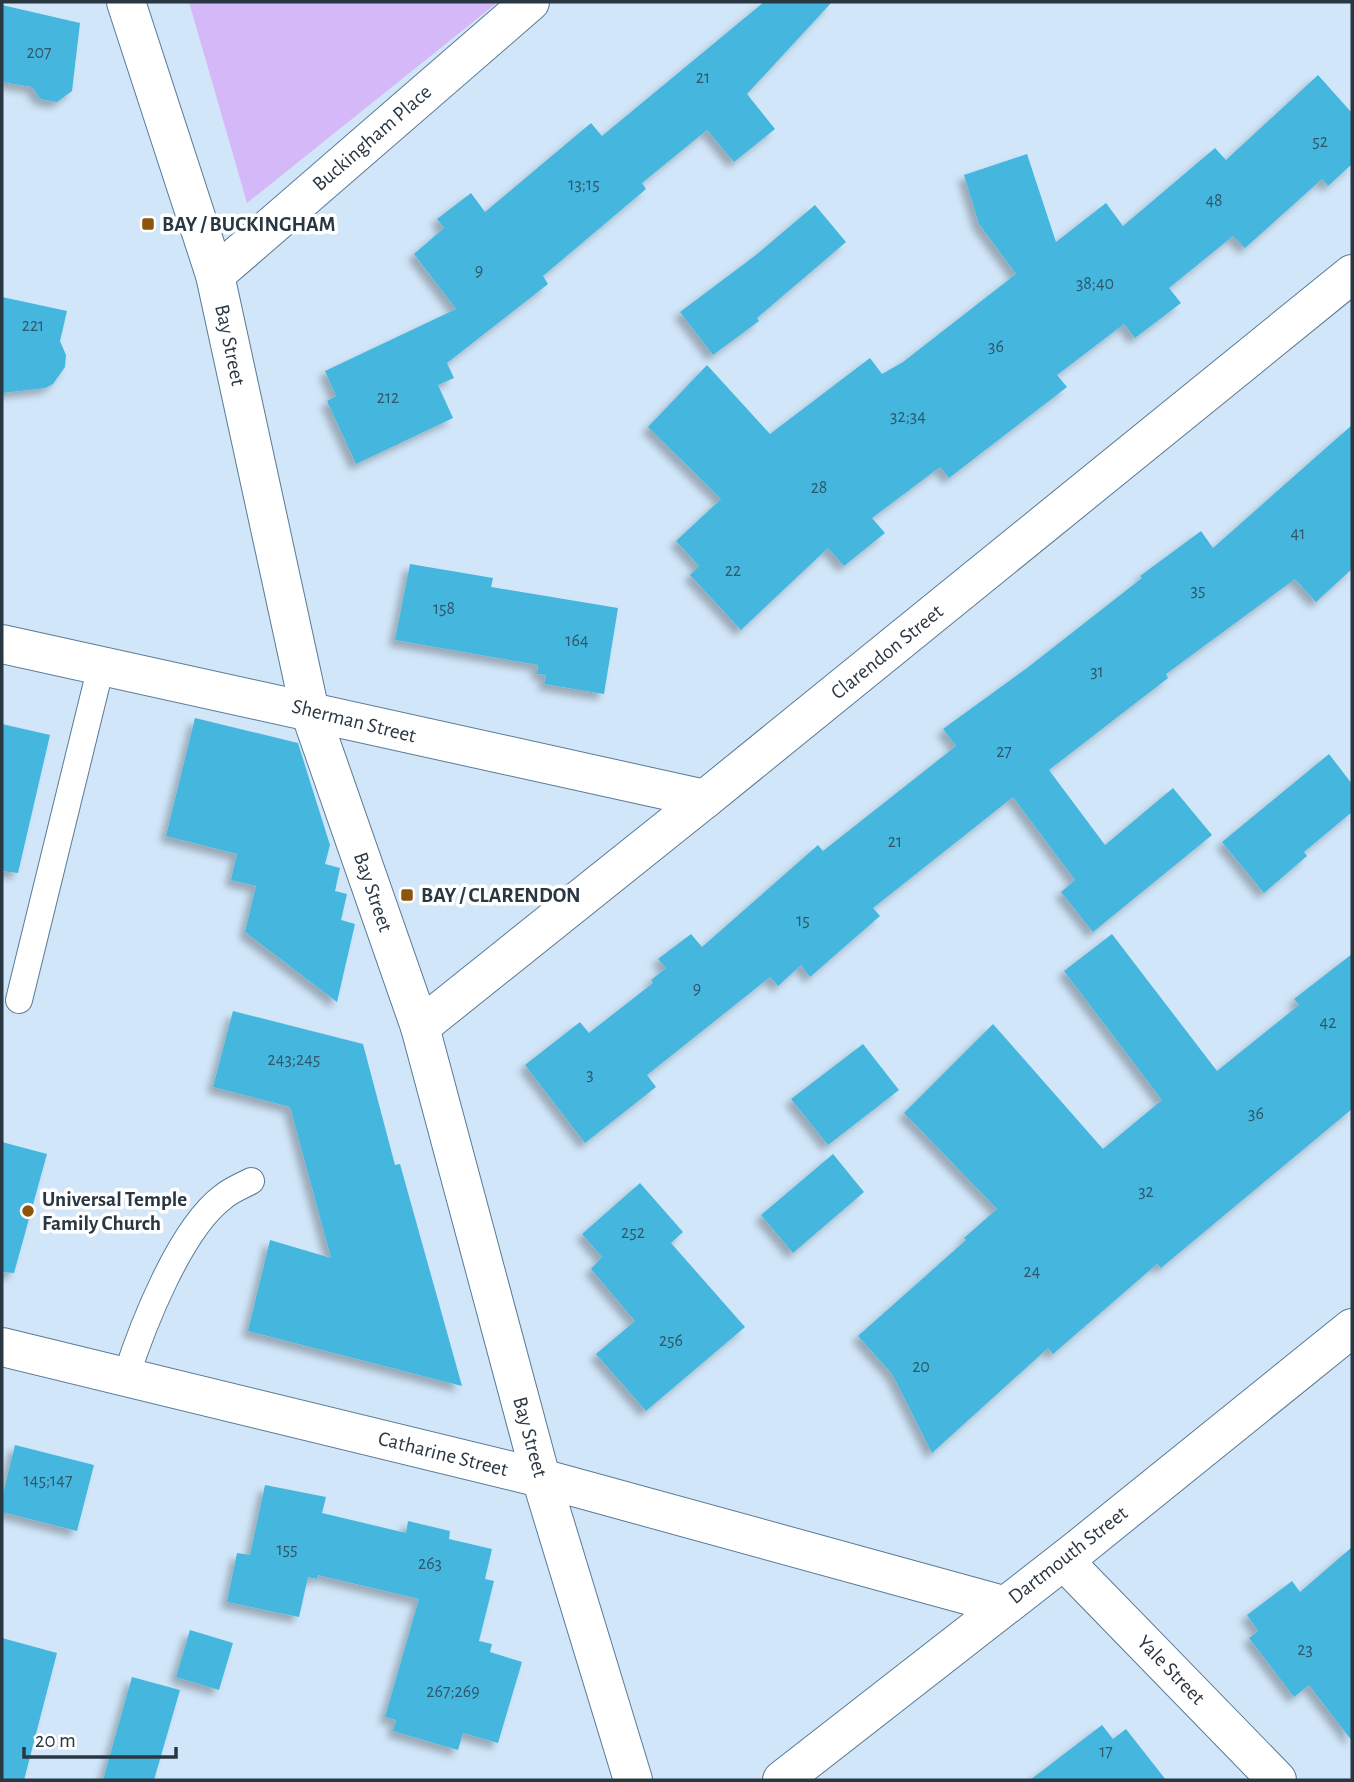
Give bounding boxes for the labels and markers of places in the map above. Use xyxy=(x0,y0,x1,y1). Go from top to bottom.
place label: BAY / BUCKINGHAM xyxy=(162,214,335,235)
marker: BAY / BUCKINGHAM xyxy=(140,216,156,232)
place label: BAY / CLARENDON xyxy=(421,885,581,906)
marker: BAY / CLARENDON xyxy=(399,887,415,903)
place label: Universal Temple Family Church xyxy=(42,1189,187,1234)
marker: Universal Temple Family Church xyxy=(20,1203,36,1219)

